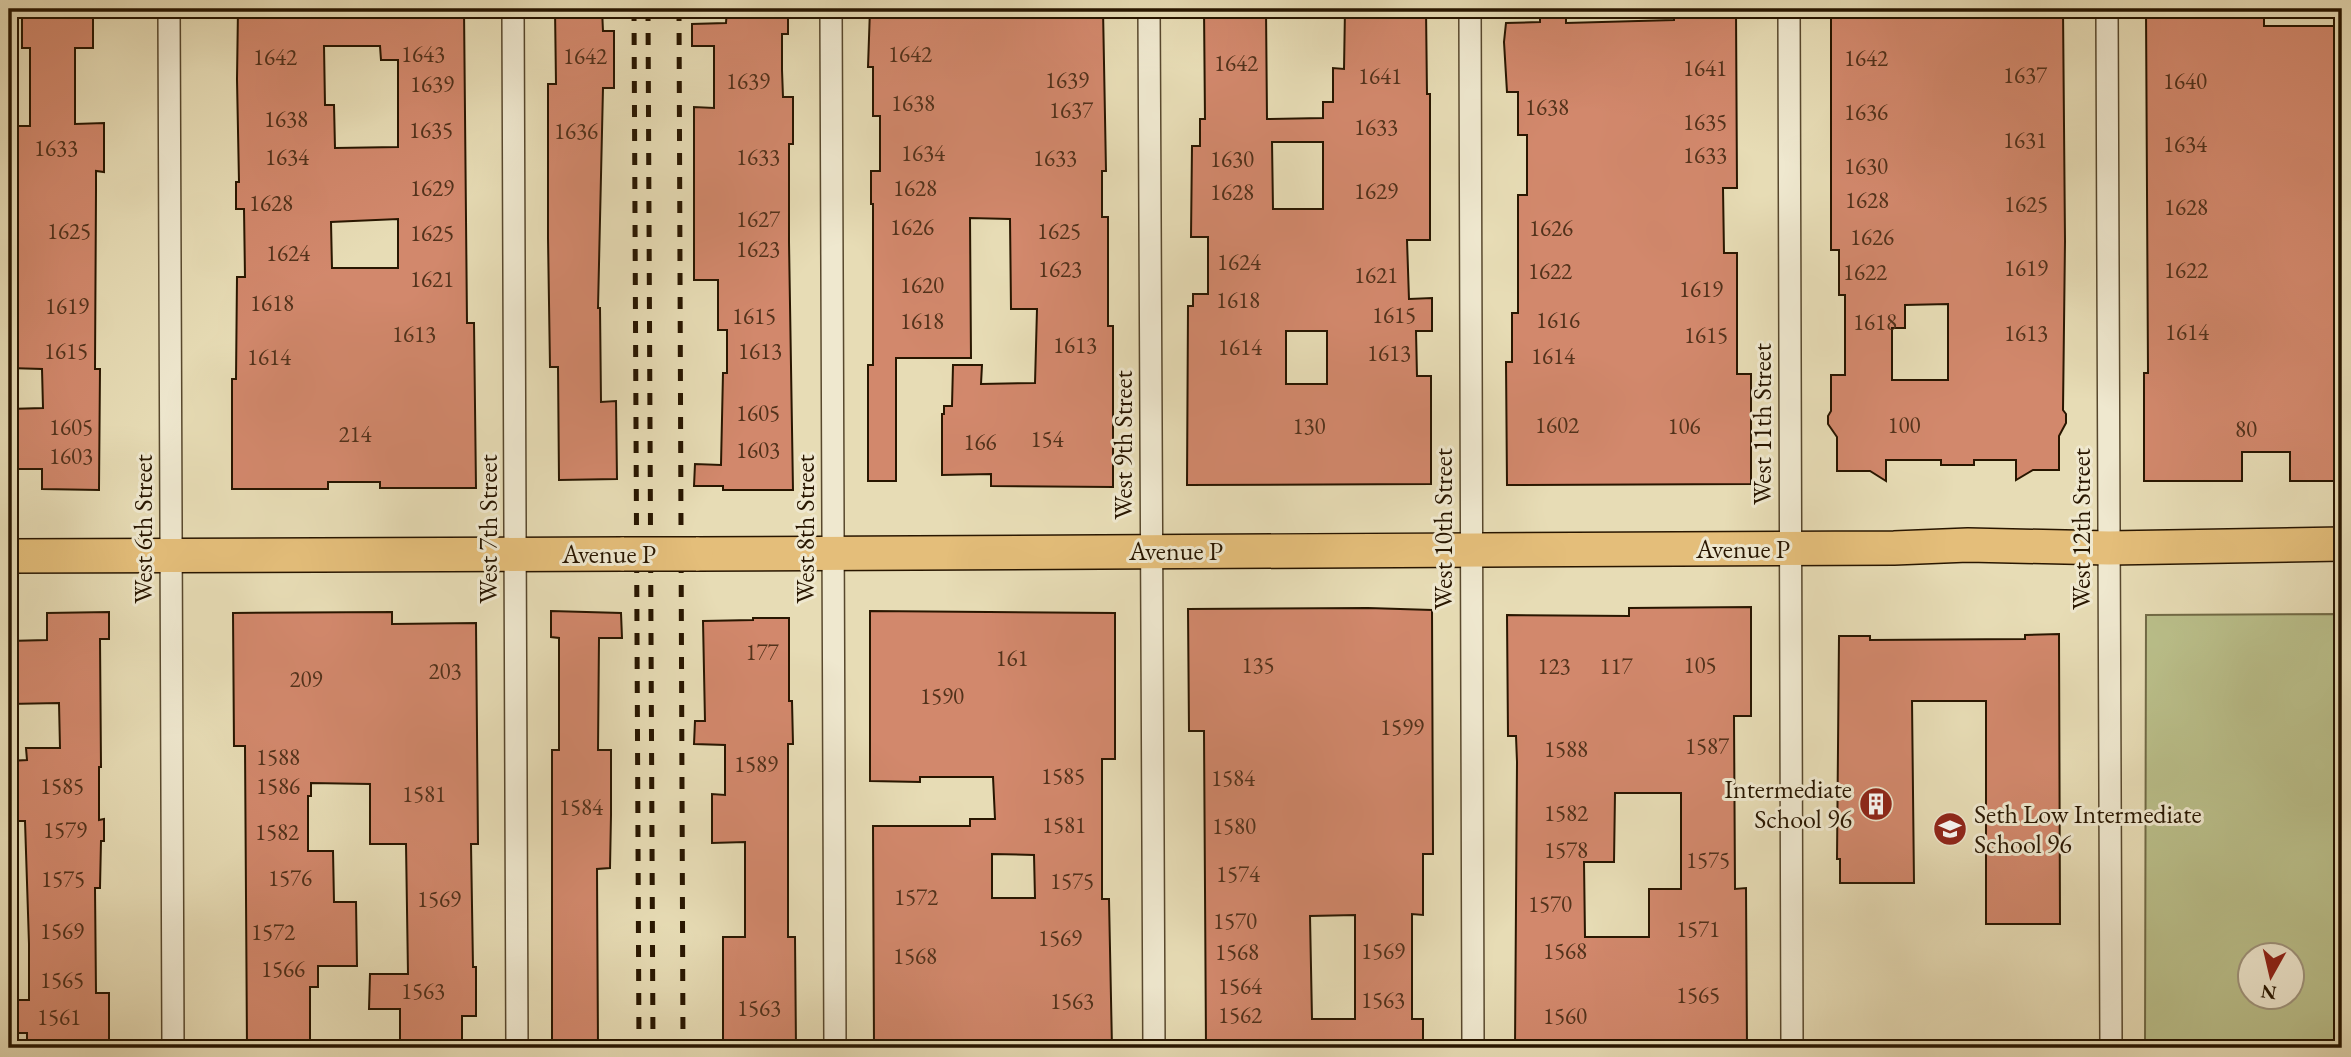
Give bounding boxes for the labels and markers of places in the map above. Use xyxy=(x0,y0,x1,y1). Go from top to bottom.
place label: Intermediate School 96 xyxy=(1724,772,1852,836)
building icon: Intermediate School 96 xyxy=(1857,785,1895,823)
place label: Seth Low Intermediate School 96 xyxy=(1974,797,2202,861)
school or university icon: Seth Low Intermediate School 96 xyxy=(1931,810,1969,848)

